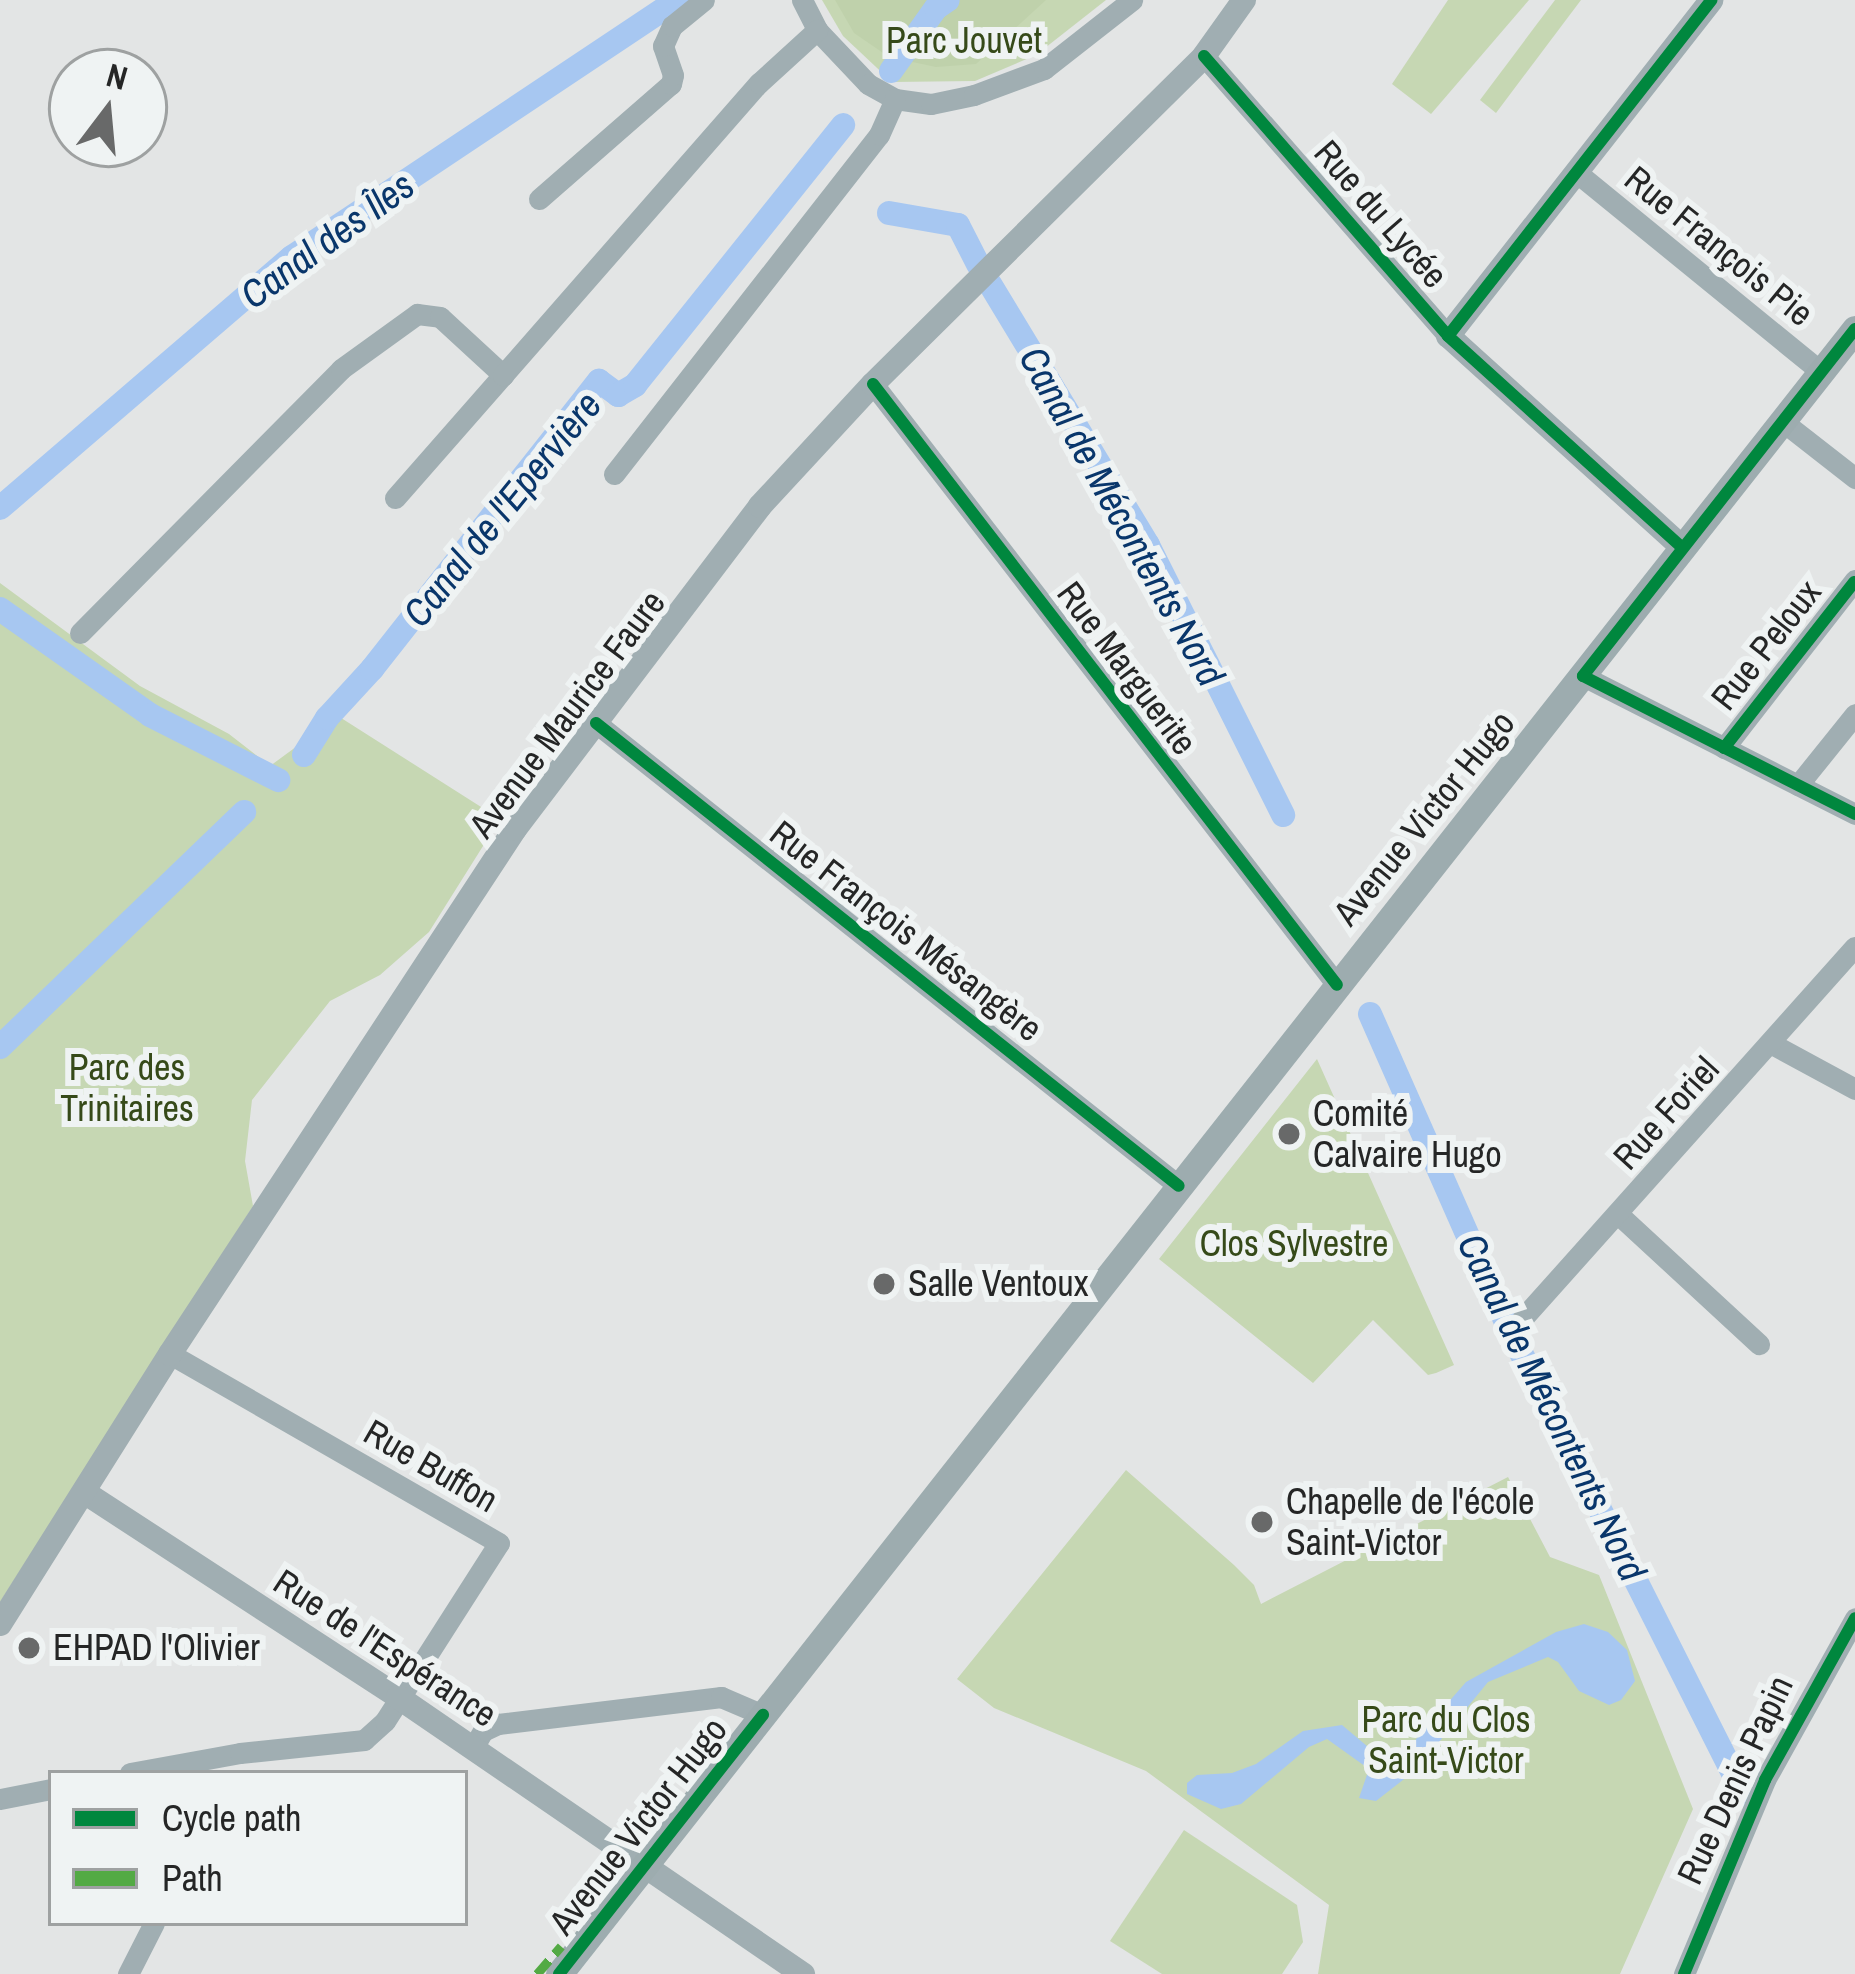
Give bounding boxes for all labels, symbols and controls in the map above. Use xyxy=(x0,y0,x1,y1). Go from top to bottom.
park label: Parc Jouvet xyxy=(886,19,1042,63)
north arrow xyxy=(48,48,168,168)
text: N xyxy=(102,52,133,100)
street label: Rue du Lycée xyxy=(1305,131,1457,297)
street label: Rue François Pie xyxy=(1616,157,1822,335)
water label: Canal des Îles xyxy=(231,162,423,318)
water label: Canal de Mécontents Nord xyxy=(1009,338,1235,694)
water label: Canal de l'Epervière xyxy=(393,382,611,636)
street label: Rue Peloux xyxy=(1702,572,1830,718)
street label: Rue Marguerite xyxy=(1048,573,1206,763)
street label: Avenue Maurice Faure xyxy=(460,582,674,846)
street label: Avenue Victor Hugo xyxy=(1324,702,1524,934)
street label: Rue François Mésangère xyxy=(761,811,1051,1051)
park label: Parc des Trinitaires xyxy=(60,1045,194,1130)
street label: Rue Foriel xyxy=(1604,1048,1728,1178)
place label: Comité Calvaire Hugo xyxy=(1313,1091,1502,1176)
marker: Comité Calvaire Hugo xyxy=(1276,1121,1302,1147)
park label: Clos Sylvestre xyxy=(1200,1222,1388,1266)
water label: Canal de Mécontents Nord xyxy=(1448,1226,1656,1588)
place label: Salle Ventoux xyxy=(908,1262,1089,1306)
marker: Salle Ventoux xyxy=(871,1271,897,1297)
street label: Rue Buffon xyxy=(356,1410,506,1522)
place label: Chapelle de l'école Saint-Victor xyxy=(1286,1479,1535,1564)
marker: Chapelle de l'école Saint-Victor xyxy=(1249,1509,1275,1535)
street label: Rue de l'Espérance xyxy=(266,1560,504,1736)
place label: EHPAD l'Olivier xyxy=(53,1626,260,1670)
marker: EHPAD l'Olivier xyxy=(16,1635,42,1661)
street label: Rue Denis Papin xyxy=(1668,1669,1802,1891)
park label: Parc du Clos Saint-Victor xyxy=(1362,1697,1530,1782)
street label: Avenue Victor Hugo xyxy=(540,1709,736,1943)
legend xyxy=(48,1770,468,1926)
text: Cycle path xyxy=(162,1794,301,1842)
text: Path xyxy=(162,1854,223,1902)

